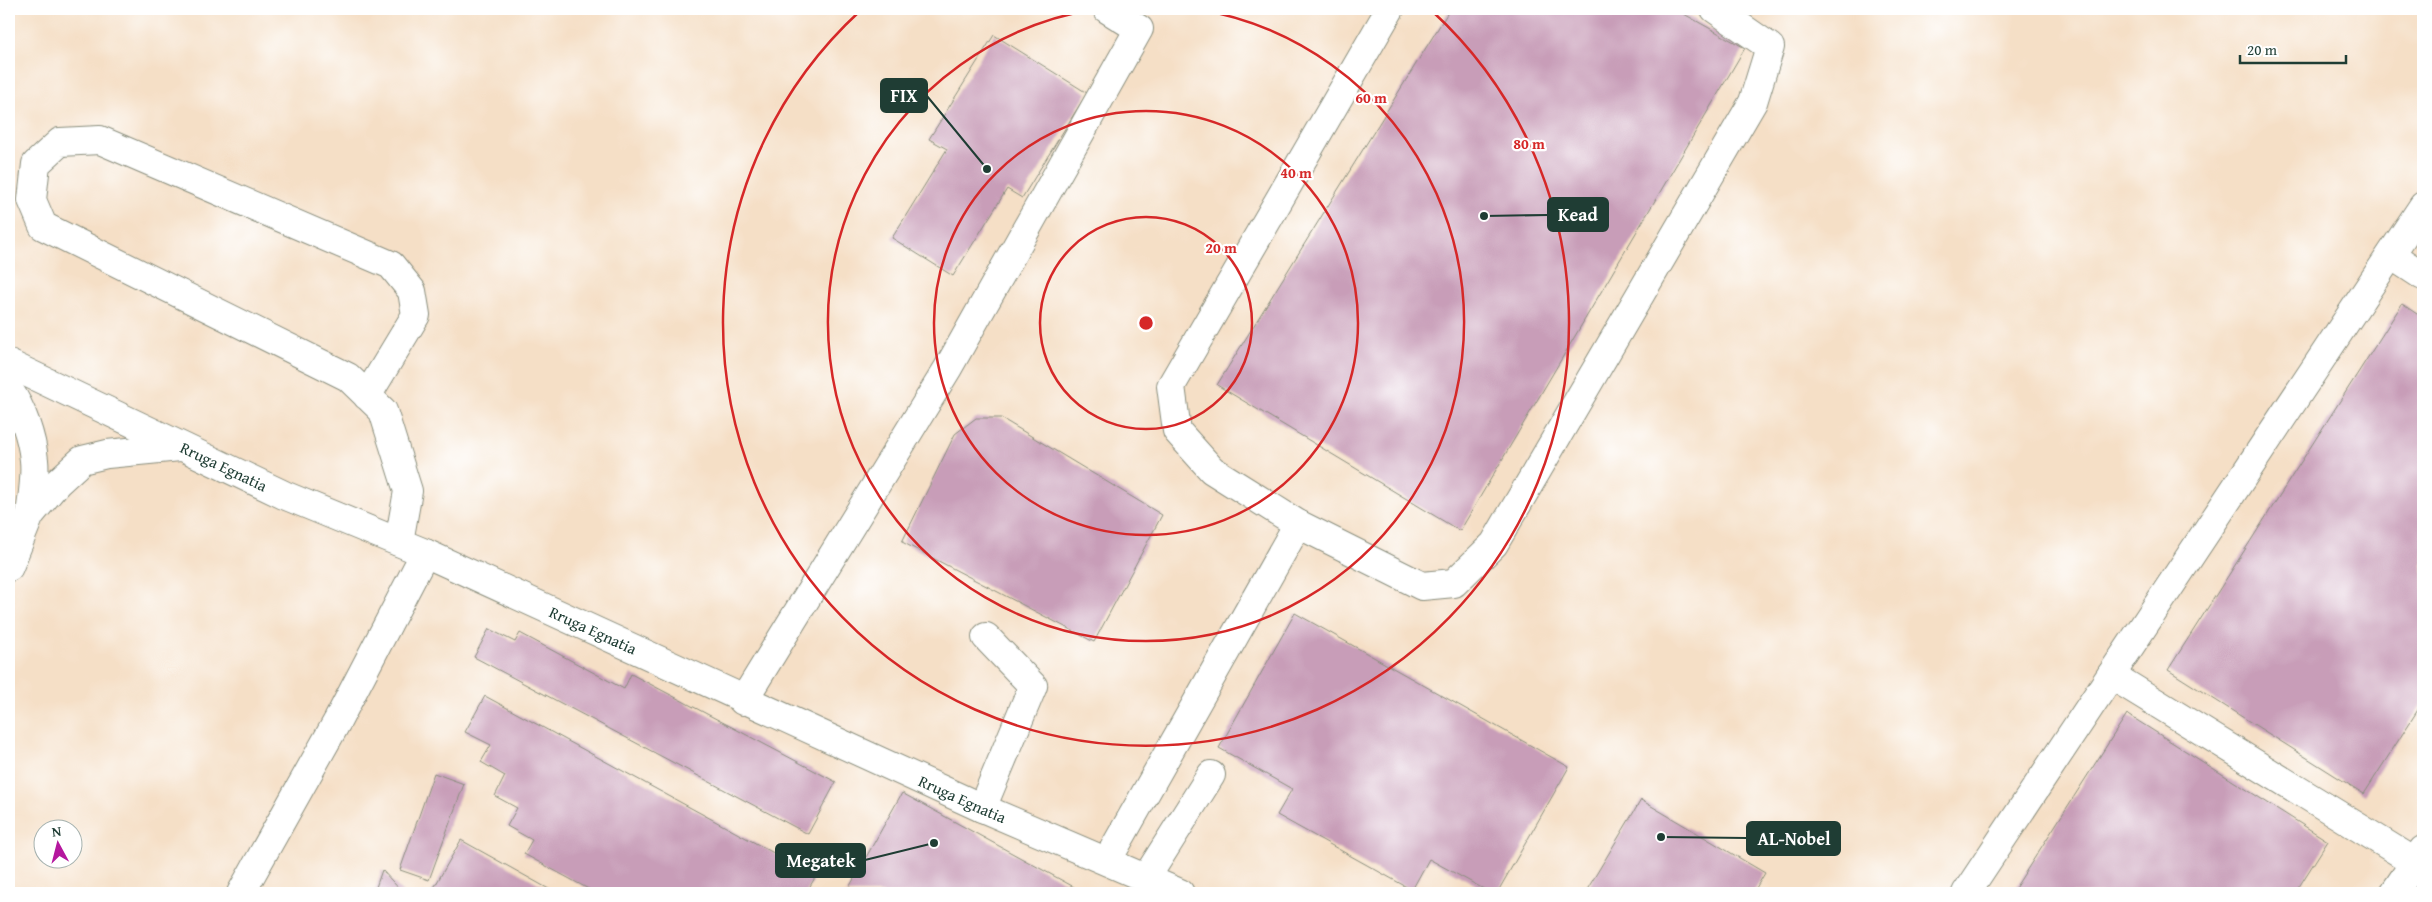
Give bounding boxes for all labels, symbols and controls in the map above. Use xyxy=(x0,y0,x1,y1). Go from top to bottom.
scale bar xyxy=(2240,32,2346,64)
text: 20 m xyxy=(2247,39,2278,60)
callout: FIX xyxy=(881,79,927,112)
text: FIX xyxy=(891,82,918,109)
text: 60 m xyxy=(1355,87,1387,108)
text: 80 m xyxy=(1513,133,1545,154)
text: 40 m xyxy=(1280,162,1312,183)
callout: Kead xyxy=(1548,198,1608,231)
text: Kead xyxy=(1558,201,1599,228)
text: 20 m xyxy=(1205,237,1237,258)
centre of rings xyxy=(1137,314,1155,332)
street label: Rruga Egnatia xyxy=(176,435,272,498)
street label: Rruga Egnatia xyxy=(545,600,641,661)
street label: Rruga Egnatia xyxy=(915,769,1010,829)
north arrow xyxy=(32,820,82,870)
text: N xyxy=(51,821,63,842)
callout: AL-Nobel xyxy=(1747,822,1840,855)
text: AL-Nobel xyxy=(1757,825,1831,852)
callout: Megatek xyxy=(776,844,865,877)
text: Megatek xyxy=(787,847,856,874)

